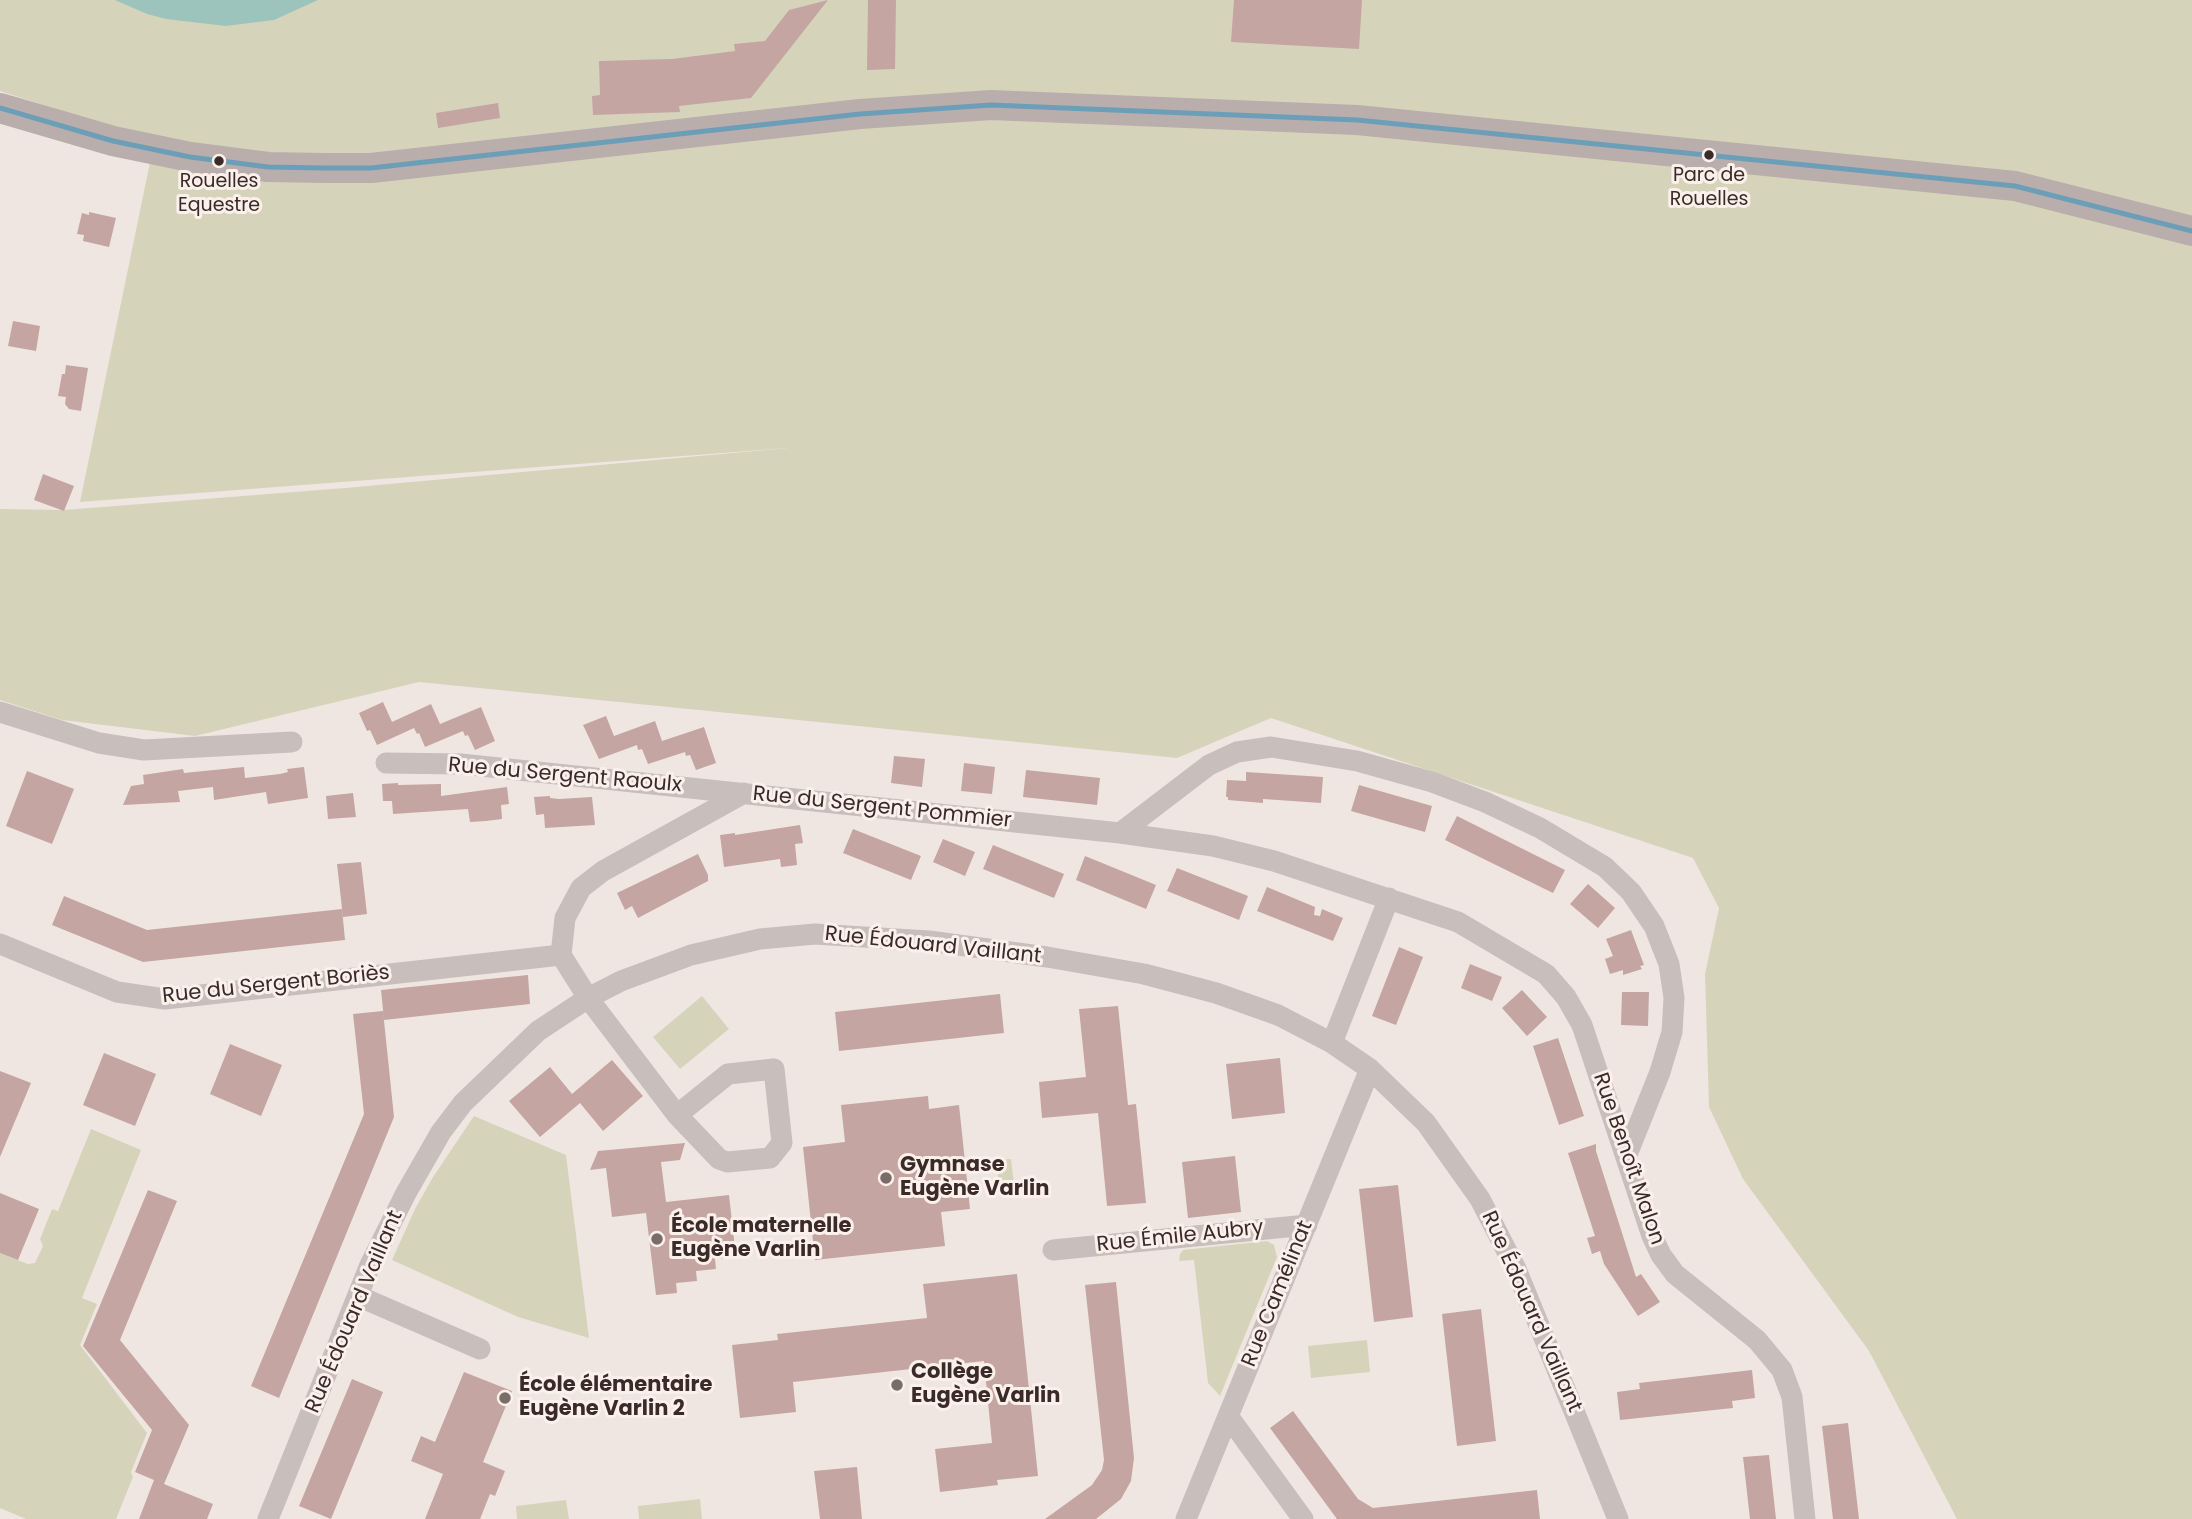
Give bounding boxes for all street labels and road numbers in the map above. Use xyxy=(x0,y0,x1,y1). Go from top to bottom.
street label: Rue du Sergent Raoulx xyxy=(447,753,683,799)
street label: Rue du Sergent Pommier xyxy=(751,782,1013,834)
street label: Rue Édouard Vaillant xyxy=(823,922,1043,970)
street label: Rue du Sergent Boriès xyxy=(161,961,391,1009)
street label: Rue Benoît Malon xyxy=(1587,1070,1669,1248)
street label: Rue Édouard Vaillant xyxy=(301,1207,409,1417)
street label: Rue Édouard Vaillant xyxy=(1475,1207,1587,1417)
street label: Rue Émile Aubry xyxy=(1095,1216,1265,1258)
street label: Rue Camélinat xyxy=(1237,1217,1319,1371)

